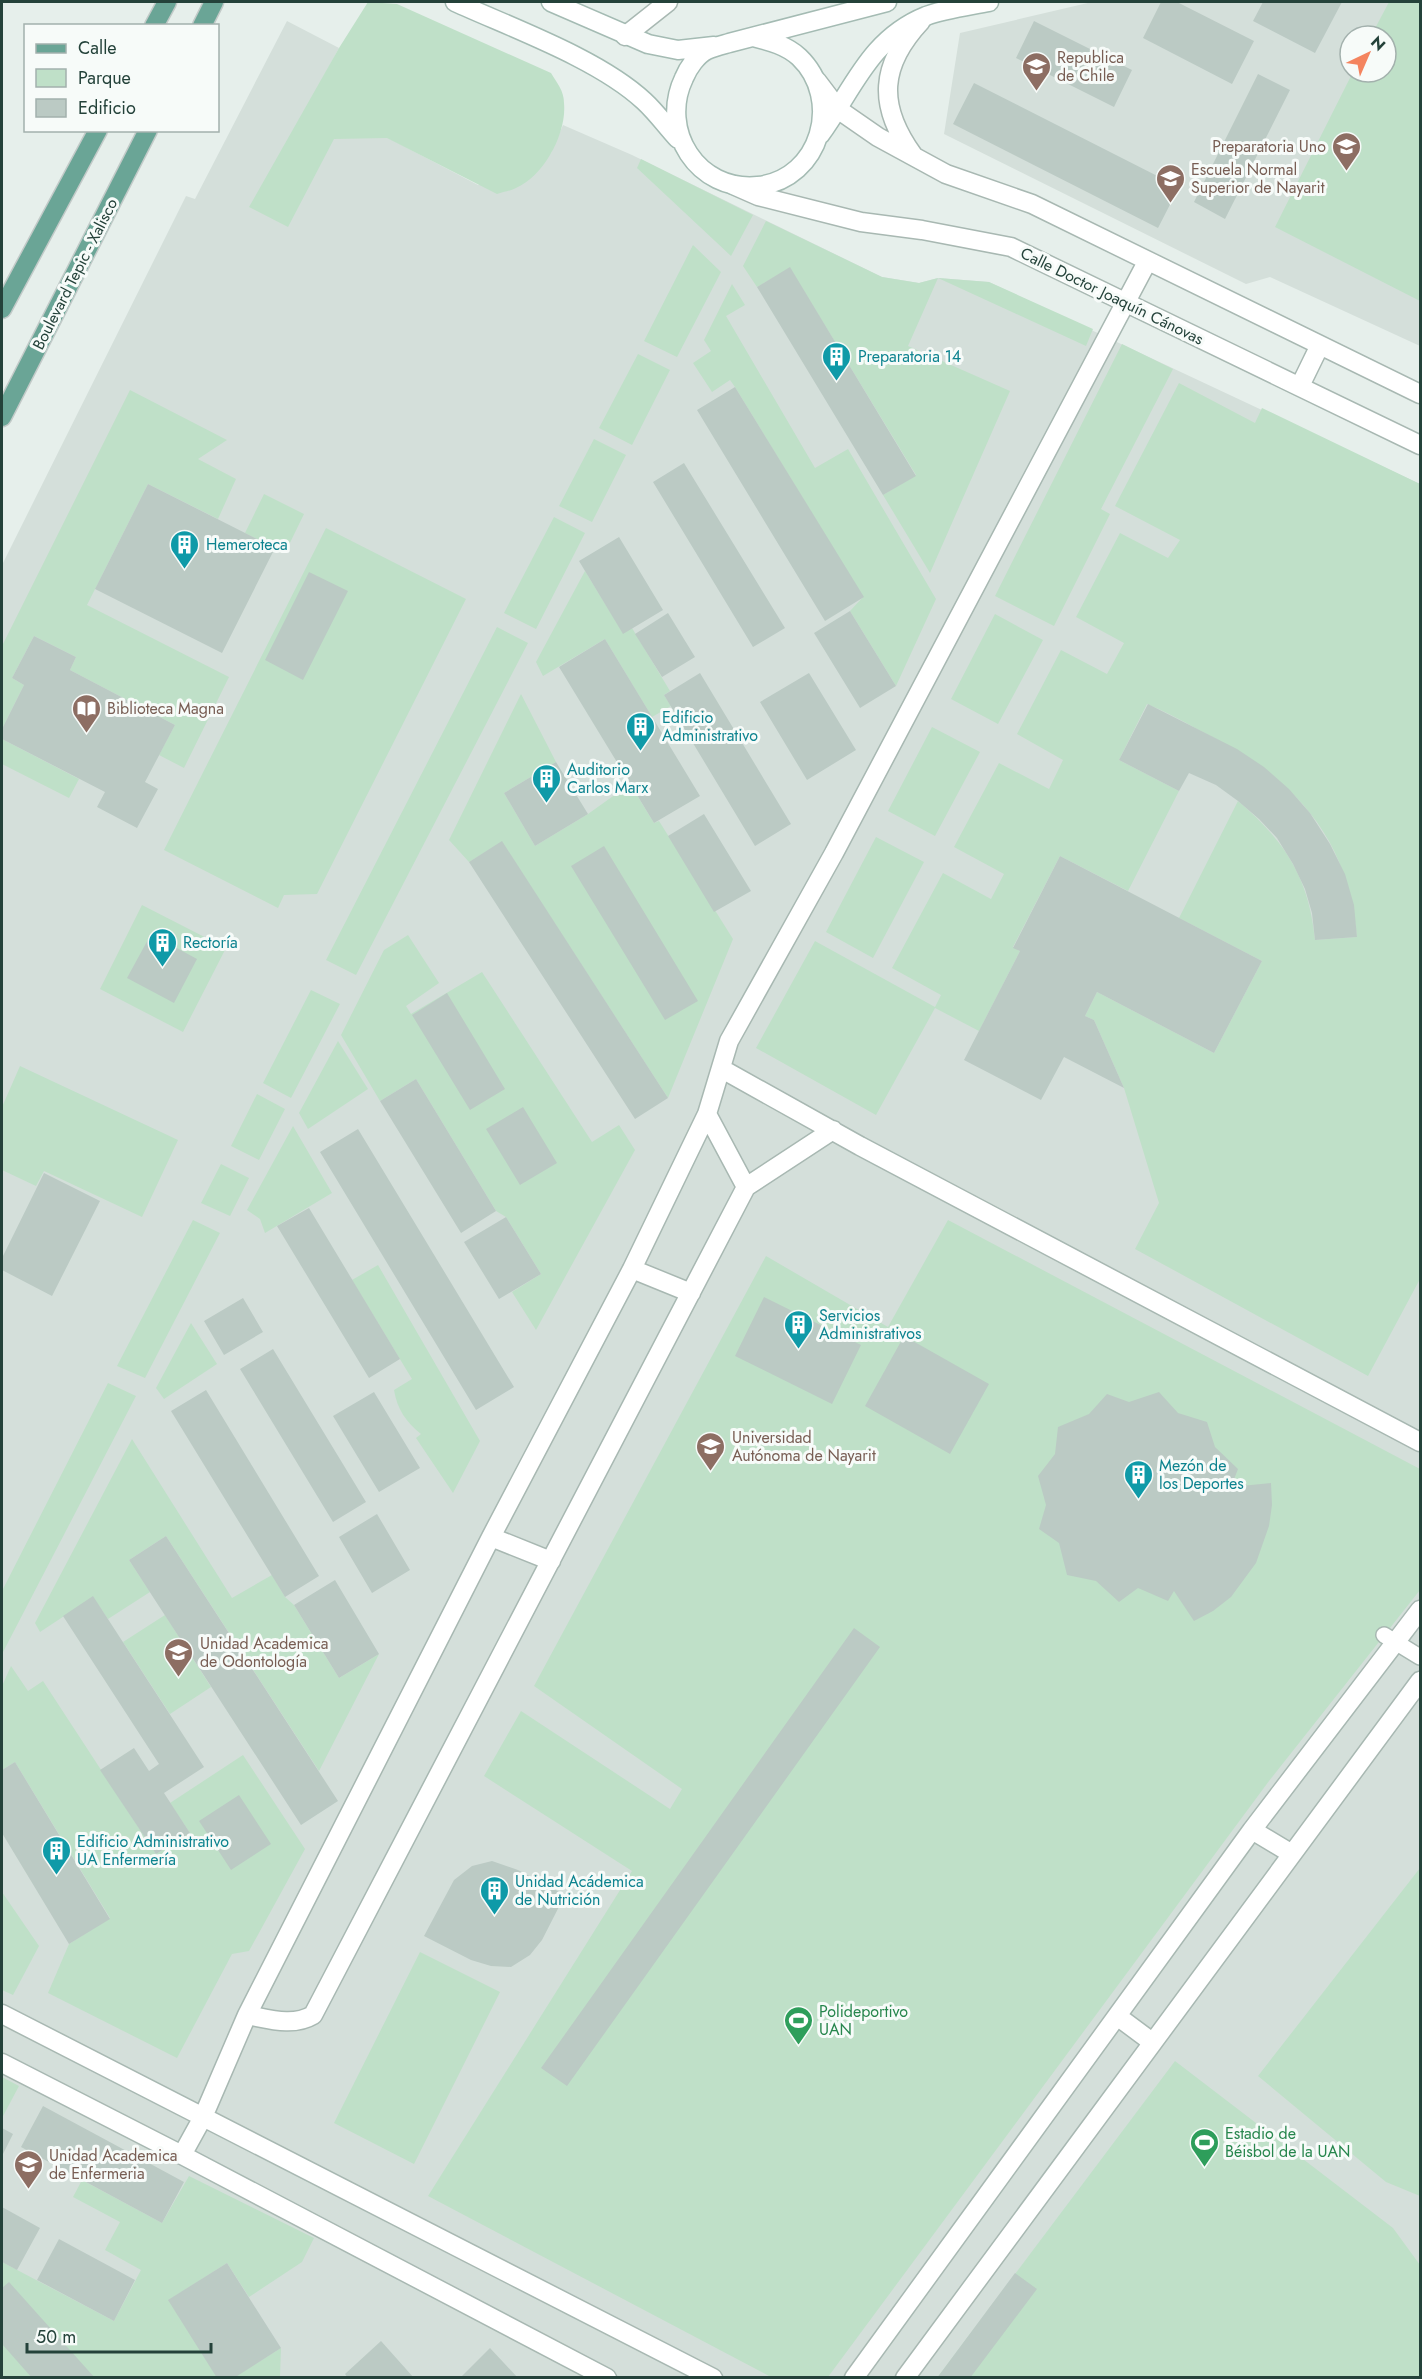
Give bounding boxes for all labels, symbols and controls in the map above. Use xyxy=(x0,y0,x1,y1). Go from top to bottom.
legend xyxy=(24,24,219,132)
north arrow xyxy=(1338,24,1398,84)
text: N xyxy=(1366,31,1391,56)
text: Calle xyxy=(78,35,117,61)
place label: Republica de Chile xyxy=(1057,46,1124,87)
school or university icon: Republica de Chile xyxy=(1020,50,1052,92)
text: Parque xyxy=(78,65,131,91)
text: Edificio xyxy=(78,95,136,121)
school or university icon: Preparatoria Uno xyxy=(1331,130,1363,172)
place label: Preparatoria Uno xyxy=(1212,135,1326,158)
place label: Escuela Normal Superior de Nayarit xyxy=(1191,158,1325,199)
school or university icon: Escuela Normal Superior de Nayarit xyxy=(1154,162,1186,204)
street label: Boulevard Tepic - Xalisco xyxy=(27,194,123,354)
street label: Calle Doctor Joaquín Cánovas xyxy=(1017,242,1207,350)
building icon: Preparatoria 14 xyxy=(821,340,853,382)
place label: Preparatoria 14 xyxy=(858,345,961,368)
building icon: Hemeroteca xyxy=(169,528,201,570)
place label: Hemeroteca xyxy=(206,533,288,556)
library icon: Biblioteca Magna xyxy=(70,692,102,734)
place label: Biblioteca Magna xyxy=(107,697,224,720)
place label: Edificio Administrativo xyxy=(662,706,758,747)
building icon: Edificio Administrativo xyxy=(625,710,657,752)
place label: Auditorio Carlos Marx xyxy=(567,758,648,799)
building icon: Auditorio Carlos Marx xyxy=(530,762,562,804)
building icon: Rectoría xyxy=(146,926,178,968)
place label: Rectoría xyxy=(183,931,238,954)
place label: Servicios Administrativos xyxy=(819,1304,921,1345)
building icon: Servicios Administrativos xyxy=(782,1308,814,1350)
place label: Universidad Autónoma de Nayarit xyxy=(732,1426,876,1467)
school or university icon: Universidad Autónoma de Nayarit xyxy=(695,1430,727,1472)
place label: Mezón de los Deportes xyxy=(1159,1454,1244,1495)
building icon: Mezón de los Deportes xyxy=(1122,1458,1154,1500)
place label: Unidad Academica de Odontología xyxy=(200,1632,329,1673)
school or university icon: Unidad Academica de Odontología xyxy=(163,1636,195,1678)
place label: Edificio Administrativo UA Enfermería xyxy=(77,1830,229,1871)
building icon: Edificio Administrativo UA Enfermería xyxy=(40,1834,72,1876)
place label: Unidad Acádemica de Nutrición xyxy=(515,1870,644,1911)
building icon: Unidad Acádemica de Nutrición xyxy=(478,1874,510,1916)
place label: Polideportivo UAN xyxy=(819,2000,908,2041)
sports icon: Polideportivo UAN xyxy=(782,2004,814,2046)
place label: Estadio de Béisbol de la UAN xyxy=(1225,2122,1350,2163)
sports icon: Estadio de Béisbol de la UAN xyxy=(1188,2126,1220,2168)
place label: Unidad Academica de Enfermeria xyxy=(49,2144,178,2185)
school or university icon: Unidad Academica de Enfermeria xyxy=(12,2148,44,2190)
scale bar xyxy=(27,2316,212,2354)
text: 50 m xyxy=(36,2324,76,2350)

